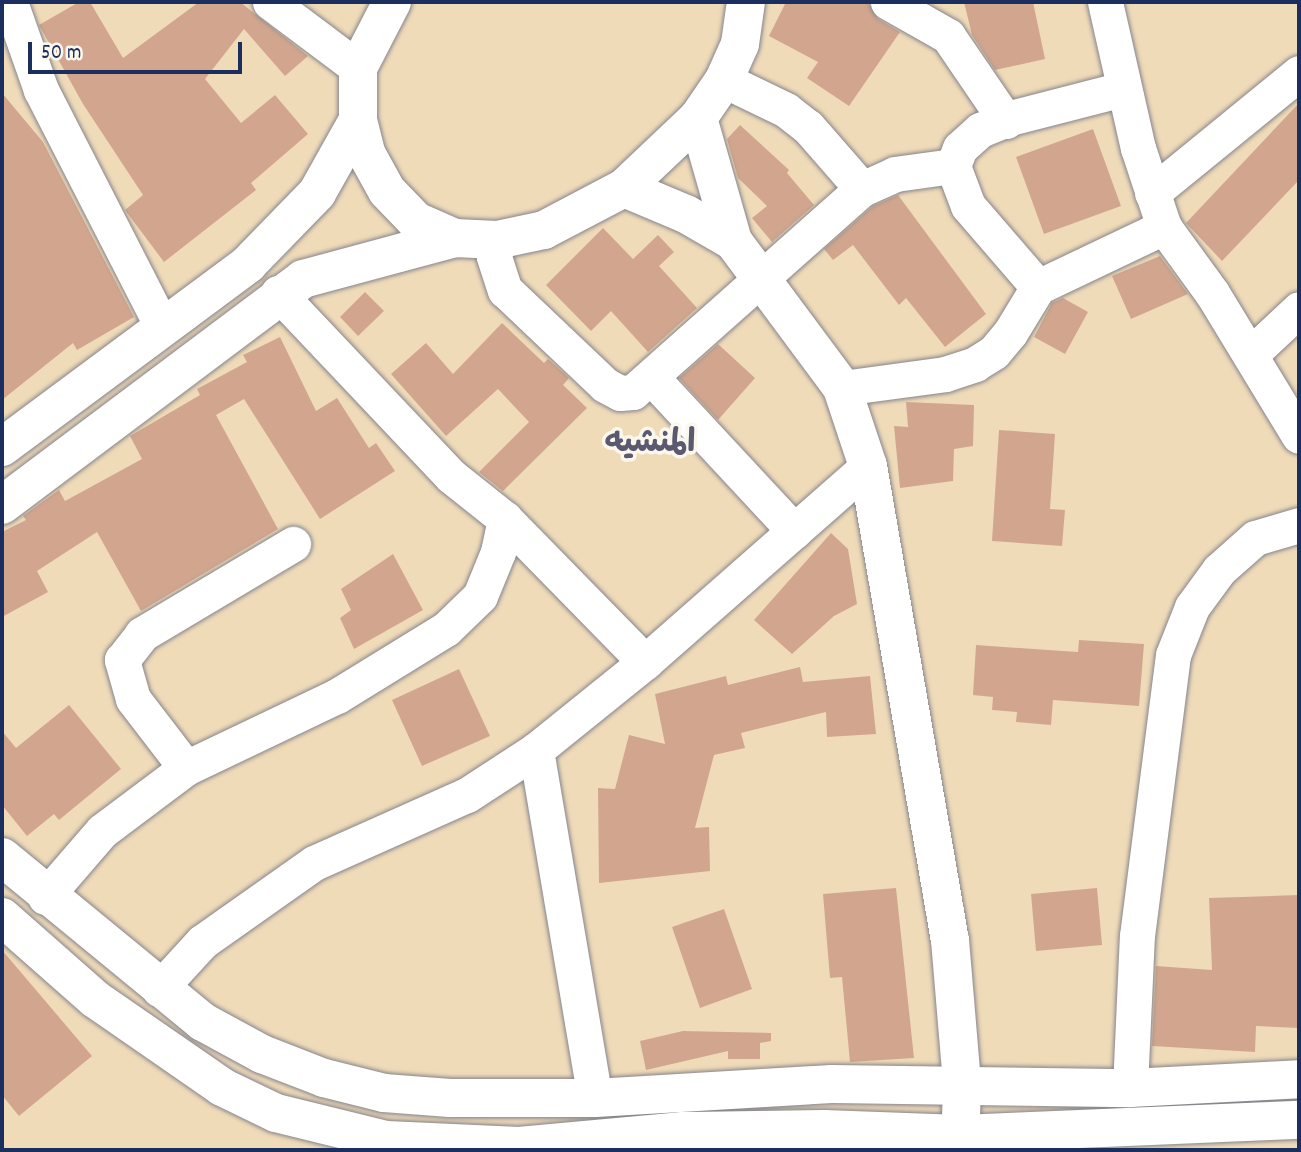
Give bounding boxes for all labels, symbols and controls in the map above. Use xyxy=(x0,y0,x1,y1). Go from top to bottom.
scale bar xyxy=(32,28,245,72)
text: 50 m xyxy=(41,39,81,69)
district label: المنشيه xyxy=(605,426,695,464)

